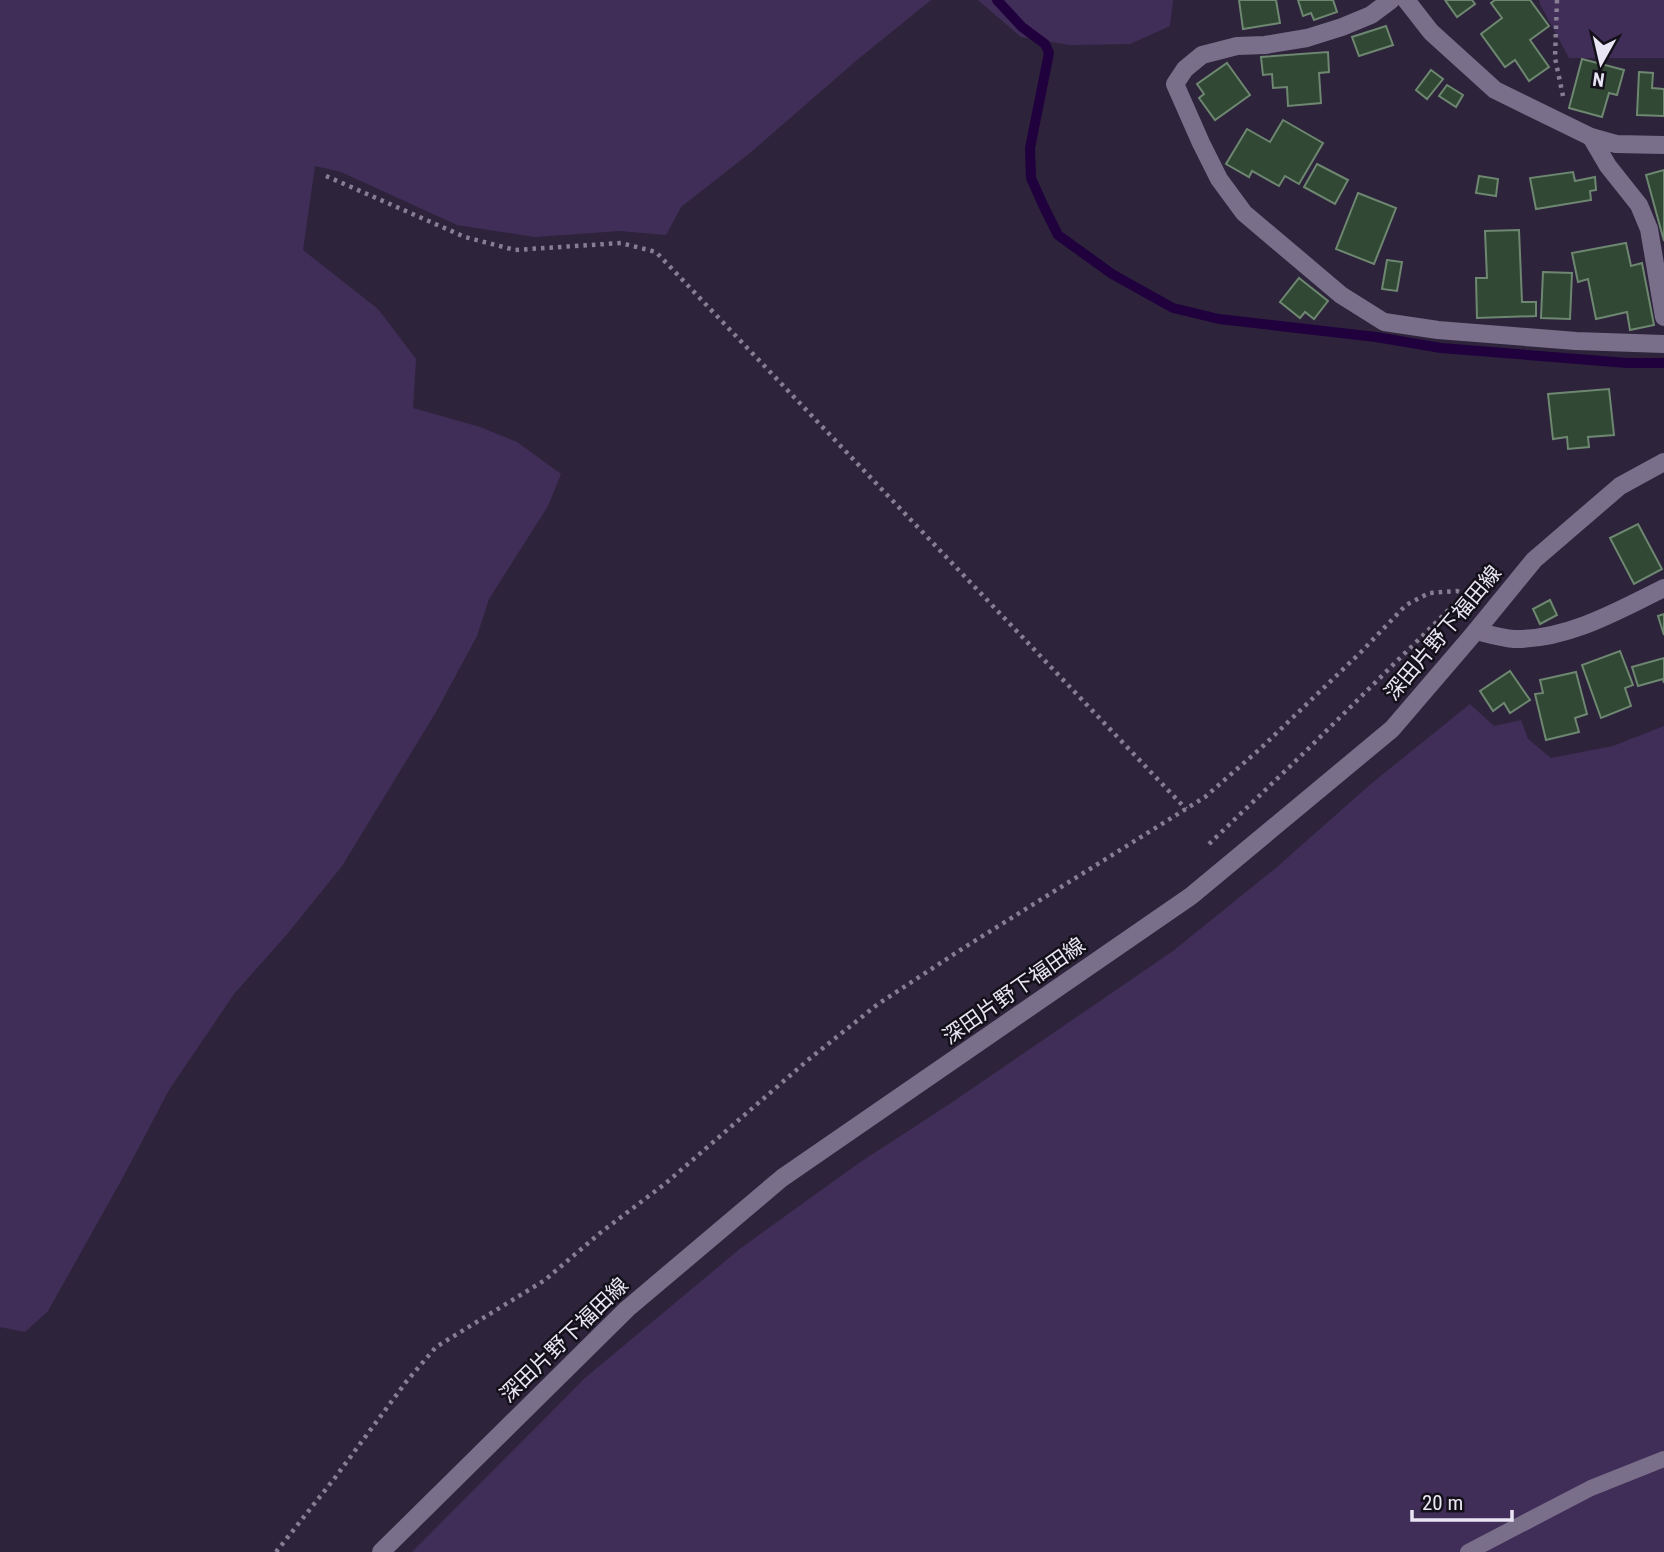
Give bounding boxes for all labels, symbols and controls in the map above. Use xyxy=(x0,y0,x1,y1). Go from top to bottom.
north arrow xyxy=(1566,28,1636,98)
text: N xyxy=(1591,67,1606,92)
street label: 深田片野下福田線 xyxy=(1380,561,1506,705)
street label: 深田片野下福田線 xyxy=(938,933,1090,1049)
street label: 深田片野下福田線 xyxy=(495,1273,633,1407)
scale bar xyxy=(1412,1478,1512,1522)
text: 20 m xyxy=(1422,1491,1463,1515)

